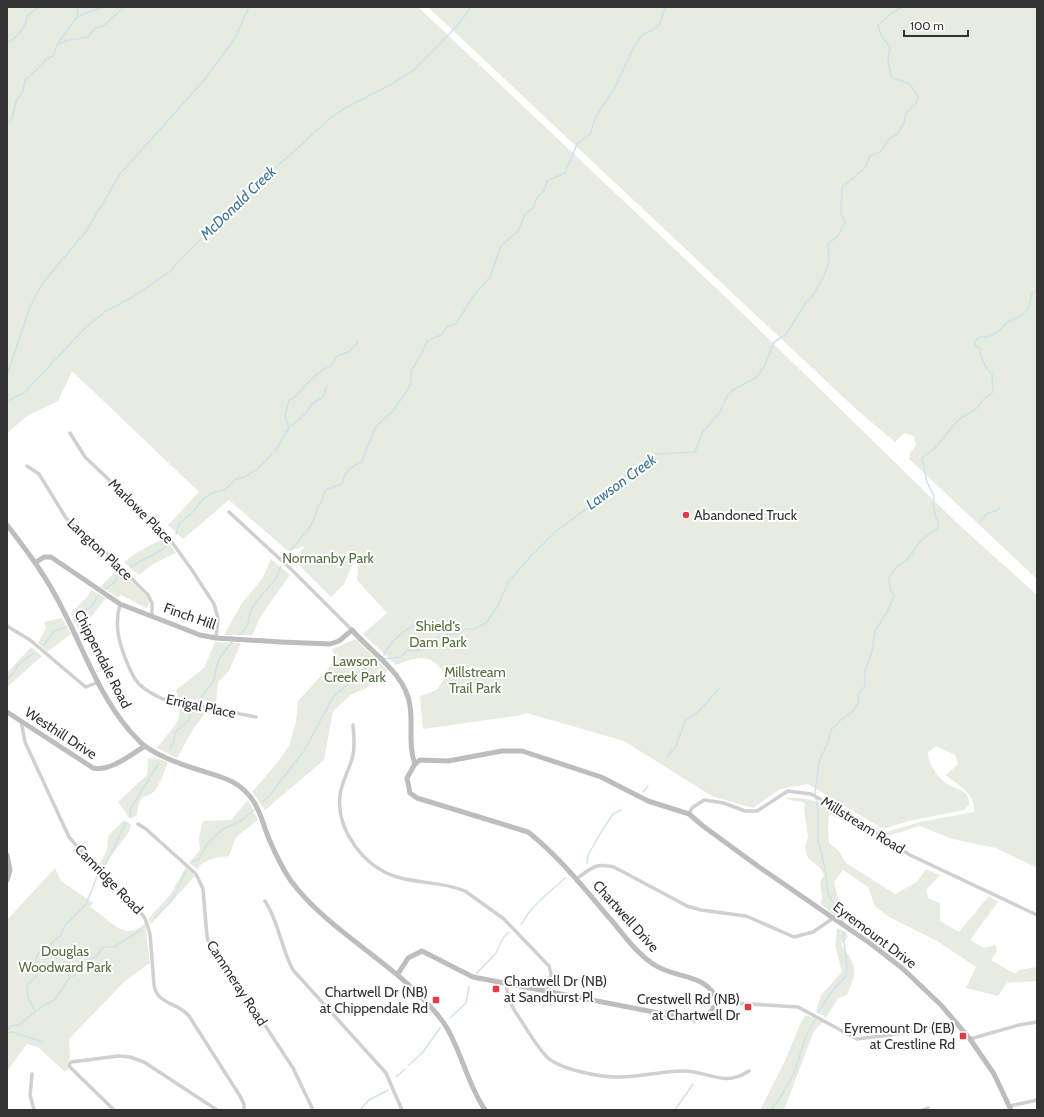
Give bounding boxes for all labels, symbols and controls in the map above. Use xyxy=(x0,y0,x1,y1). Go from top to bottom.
scale bar xyxy=(904,12,968,38)
text: 100 m xyxy=(910,18,944,33)
water label: McDonald Creek xyxy=(196,162,280,244)
water label: Lawson Creek xyxy=(582,450,660,513)
street label: Marlowe Place xyxy=(105,475,177,547)
place label: Abandoned Truck xyxy=(694,506,798,524)
marker: Abandoned Truck xyxy=(681,510,691,520)
street label: Langton Place xyxy=(63,514,137,584)
park label: Normanby Park xyxy=(282,549,375,567)
street label: Finch Hill xyxy=(161,599,219,634)
street label: Chippendale Road xyxy=(70,607,136,711)
park label: Shield's Dam Park xyxy=(409,617,467,651)
park label: Lawson Creek Park xyxy=(324,652,387,686)
park label: Millstream Trail Park xyxy=(444,663,506,697)
street label: Errigal Place xyxy=(164,690,238,722)
street label: Westhill Drive xyxy=(22,703,100,763)
street label: Millstream Road xyxy=(818,792,908,858)
street label: Camridge Road xyxy=(71,840,147,918)
street label: Chartwell Drive xyxy=(589,876,663,956)
street label: Eyremount Drive xyxy=(830,898,920,972)
street label: Cammeray Road xyxy=(203,937,271,1029)
park label: Douglas Woodward Park xyxy=(18,942,112,976)
place label: Chartwell Dr (NB) at Sandhurst Pl xyxy=(504,972,607,1006)
place label: Chartwell Dr (NB) at Chippendale Rd xyxy=(320,983,428,1017)
marker: Chartwell Dr (NB) at Sandhurst Pl xyxy=(491,984,501,994)
place label: Crestwell Rd (NB) at Chartwell Dr xyxy=(637,990,741,1024)
marker: Chartwell Dr (NB) at Chippendale Rd xyxy=(431,995,441,1005)
marker: Crestwell Rd (NB) at Chartwell Dr xyxy=(743,1002,753,1012)
place label: Eyremount Dr (EB) at Crestline Rd xyxy=(844,1019,955,1053)
marker: Eyremount Dr (EB) at Crestline Rd xyxy=(958,1031,968,1041)

